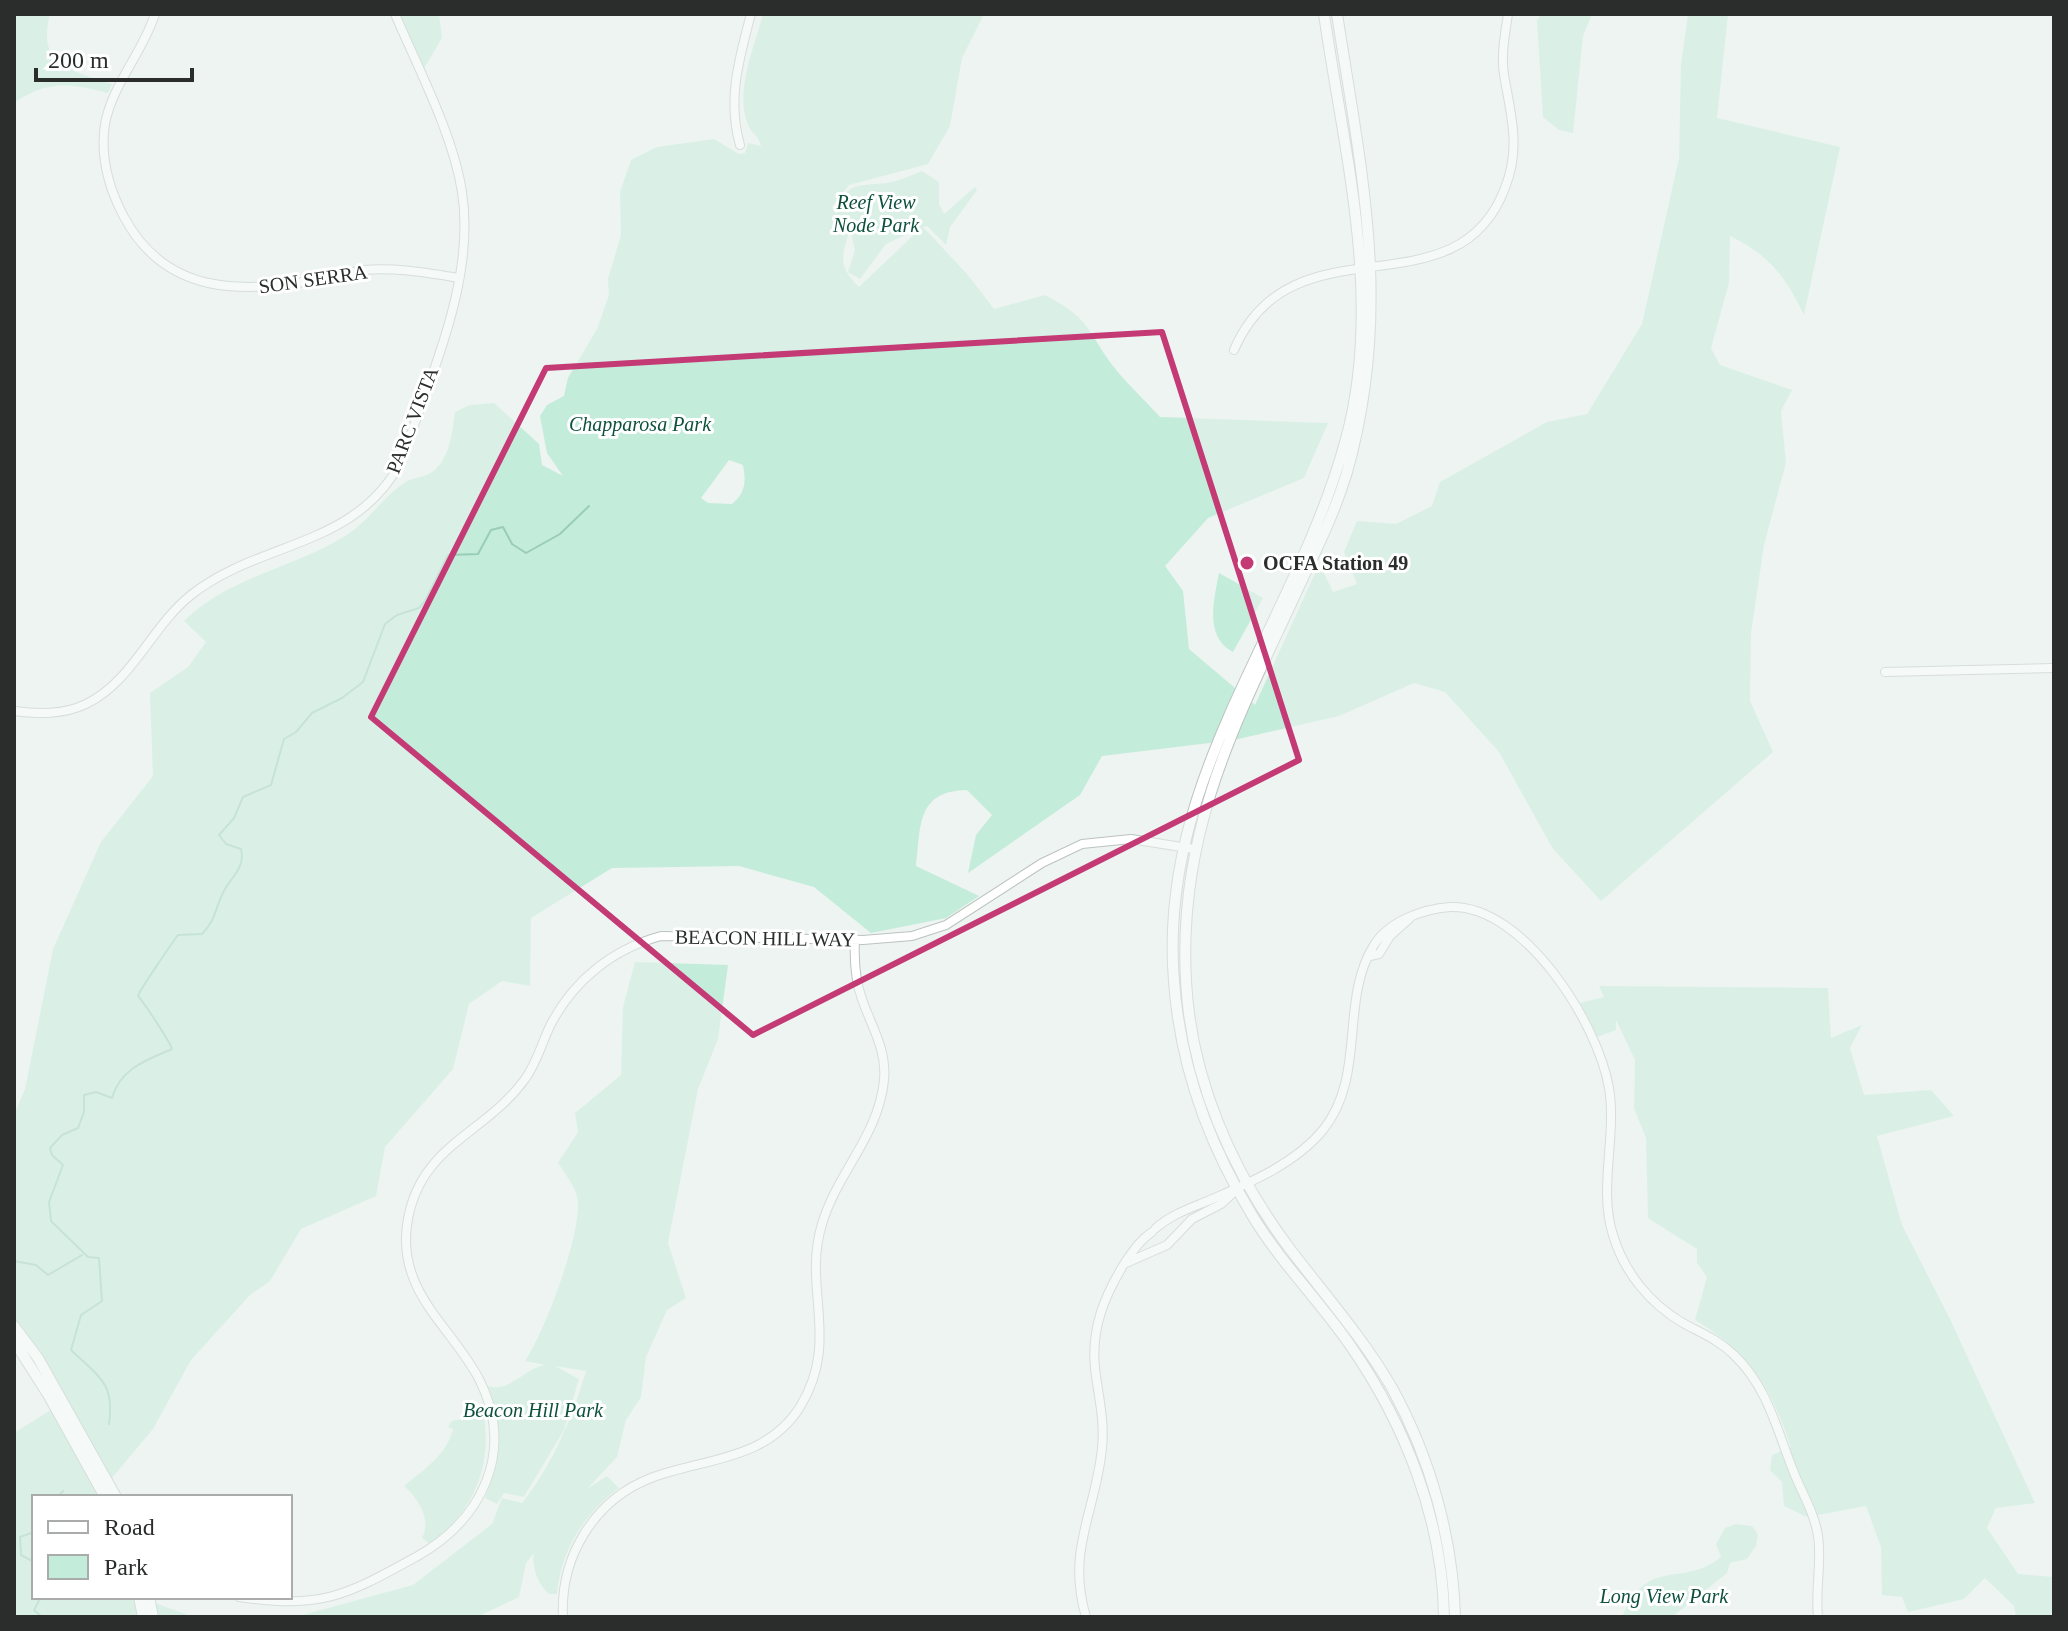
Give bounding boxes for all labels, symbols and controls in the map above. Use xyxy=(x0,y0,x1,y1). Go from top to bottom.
scale bar xyxy=(36,32,192,82)
text: 200 m xyxy=(48,47,109,73)
park label: Reef View Node Park xyxy=(832,191,920,236)
street label: SON SERRA xyxy=(257,260,369,298)
street label: PARC VISTA xyxy=(382,363,443,476)
park label: Chapparosa Park xyxy=(569,413,712,436)
place label: OCFA Station 49 xyxy=(1263,552,1408,574)
marker: OCFA Station 49 xyxy=(1238,554,1256,572)
street label: BEACON HILL WAY xyxy=(675,925,855,951)
park label: Beacon Hill Park xyxy=(463,1399,604,1421)
legend xyxy=(32,1495,292,1599)
text: Road xyxy=(104,1514,155,1540)
text: Park xyxy=(104,1554,148,1580)
park label: Long View Park xyxy=(1599,1585,1729,1608)

